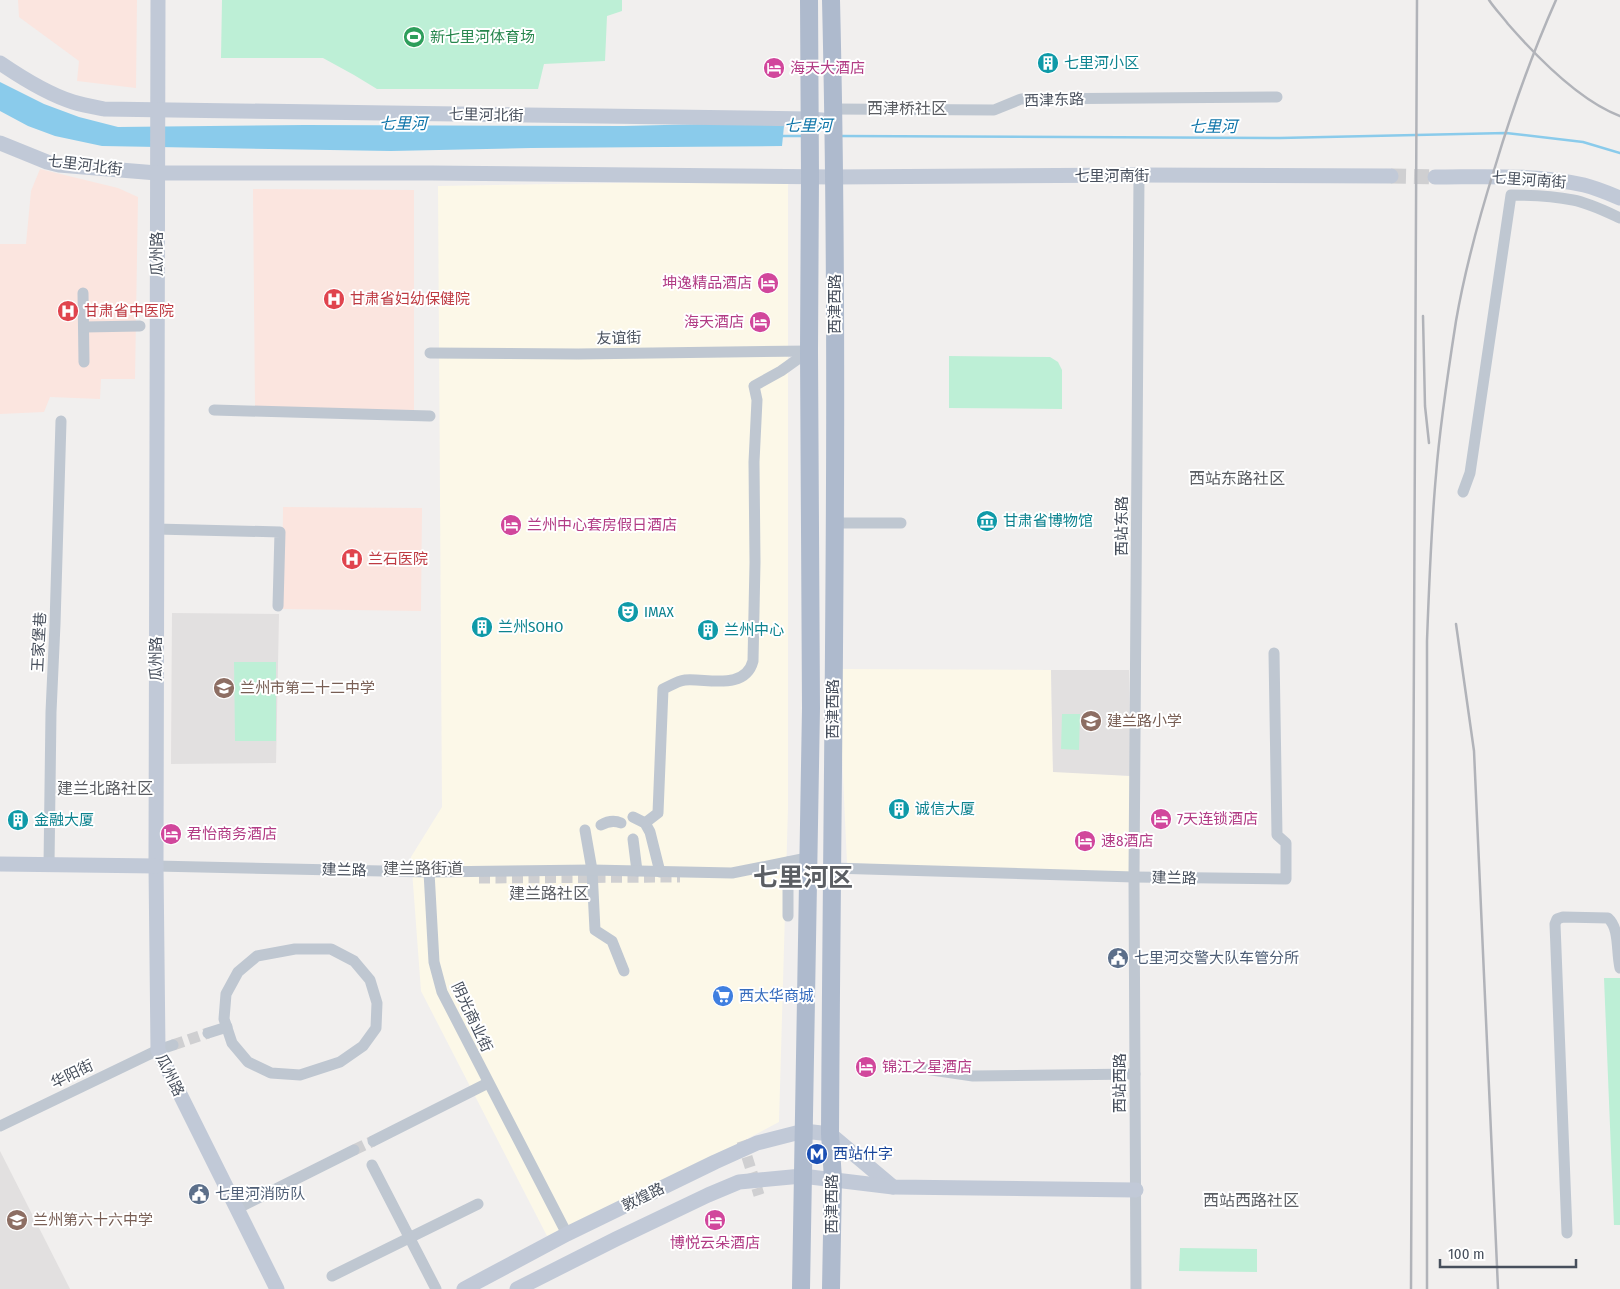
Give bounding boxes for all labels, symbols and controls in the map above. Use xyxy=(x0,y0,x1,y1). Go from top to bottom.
sports icon: 新七里河体育场 xyxy=(402,25,426,49)
place label: 新七里河体育场 xyxy=(430,28,535,46)
building icon: 七里河小区 xyxy=(1036,51,1060,75)
place label: 七里河小区 xyxy=(1064,54,1139,72)
hotel icon: 海天大酒店 xyxy=(762,56,786,80)
place label: 海天大酒店 xyxy=(790,59,865,77)
street label: 西津东路 xyxy=(1024,90,1084,110)
district label: 西津桥社区 xyxy=(867,99,947,118)
street label: 七里河北街 xyxy=(448,105,524,125)
water label: 七里河 xyxy=(379,114,430,133)
water label: 七里河 xyxy=(784,116,835,135)
water label: 七里河 xyxy=(1189,117,1240,136)
street label: 七里河北街 xyxy=(47,151,123,179)
street label: 七里河南街 xyxy=(1074,167,1150,185)
street label: 七里河南街 xyxy=(1491,168,1567,192)
street label: 瓜州路 xyxy=(148,231,166,277)
hotel icon: 坤逸精品酒店 xyxy=(756,271,780,295)
place label: 坤逸精品酒店 xyxy=(662,274,752,292)
street label: 西津西路 xyxy=(826,274,844,334)
hospital icon: 甘肃省妇幼保健院 xyxy=(322,287,346,311)
place label: 甘肃省妇幼保健院 xyxy=(350,290,470,308)
hospital icon: 甘肃省中医院 xyxy=(56,299,80,323)
place label: 甘肃省中医院 xyxy=(84,302,174,320)
hotel icon: 海天酒店 xyxy=(748,310,772,334)
place label: 海天酒店 xyxy=(684,313,744,331)
street label: 友谊街 xyxy=(596,329,642,347)
district label: 西站东路社区 xyxy=(1189,469,1285,488)
street label: 西站东路 xyxy=(1113,496,1131,556)
museum icon: 甘肃省博物馆 xyxy=(975,509,999,533)
place label: 甘肃省博物馆 xyxy=(1003,512,1093,530)
hotel icon: 兰州中心套房假日酒店 xyxy=(499,513,523,537)
place label: 兰州中心套房假日酒店 xyxy=(527,516,677,534)
hospital icon: 兰石医院 xyxy=(340,547,364,571)
place label: 兰石医院 xyxy=(368,550,428,568)
theatre icon: IMAX xyxy=(616,600,640,624)
place label: IMAX xyxy=(644,603,674,621)
street label: 王家堡巷 xyxy=(28,612,50,672)
building icon: 兰州SOHO xyxy=(470,615,494,639)
place label: 兰州SOHO xyxy=(498,618,563,636)
building icon: 兰州中心 xyxy=(696,618,720,642)
place label: 兰州中心 xyxy=(724,621,784,639)
street label: 瓜州路 xyxy=(147,636,165,682)
school or university icon: 兰州市第二十二中学 xyxy=(212,676,236,700)
place label: 兰州市第二十二中学 xyxy=(240,679,375,697)
street label: 西津西路 xyxy=(824,679,842,739)
school or university icon: 建兰路小学 xyxy=(1079,709,1103,733)
place label: 建兰路小学 xyxy=(1107,712,1182,730)
district label: 建兰北路社区 xyxy=(57,779,153,798)
building icon: 诚信大厦 xyxy=(887,797,911,821)
place label: 诚信大厦 xyxy=(915,800,975,818)
hotel icon: 7天连锁酒店 xyxy=(1149,807,1173,831)
building icon: 金融大厦 xyxy=(6,808,30,832)
place label: 7天连锁酒店 xyxy=(1177,810,1258,828)
place label: 金融大厦 xyxy=(34,811,94,829)
hotel icon: 君怡商务酒店 xyxy=(159,822,183,846)
place label: 君怡商务酒店 xyxy=(187,825,277,843)
hotel icon: 速8酒店 xyxy=(1073,829,1097,853)
place label: 速8酒店 xyxy=(1101,832,1154,850)
district label: 建兰路街道 xyxy=(383,859,463,878)
street label: 建兰路 xyxy=(321,861,367,879)
district label: 七里河区 xyxy=(753,863,853,893)
street label: 建兰路 xyxy=(1151,869,1197,887)
district label: 建兰路社区 xyxy=(509,884,589,903)
public building icon: 七里河交警大队车管分所 xyxy=(1106,946,1130,970)
place label: 七里河交警大队车管分所 xyxy=(1134,949,1299,967)
street label: 阴光商业街 xyxy=(448,979,496,1055)
supermarket icon: 西太华商城 xyxy=(711,984,735,1008)
place label: 西太华商城 xyxy=(739,987,814,1005)
street label: 瓜州路 xyxy=(152,1051,188,1099)
street label: 西站西路 xyxy=(1111,1053,1129,1113)
hotel icon: 锦江之星酒店 xyxy=(854,1055,878,1079)
street label: 华阳街 xyxy=(48,1056,96,1092)
place label: 锦江之星酒店 xyxy=(882,1058,972,1076)
metro station icon: 西站什字 xyxy=(805,1142,829,1166)
place label: 西站什字 xyxy=(833,1145,893,1163)
street label: 西津西路 xyxy=(823,1174,841,1234)
street label: 敦煌路 xyxy=(619,1179,667,1215)
public building icon: 七里河消防队 xyxy=(187,1182,211,1206)
place label: 七里河消防队 xyxy=(215,1185,305,1203)
district label: 西站西路社区 xyxy=(1203,1191,1299,1210)
school or university icon: 兰州第六十六中学 xyxy=(5,1208,29,1232)
hotel icon: 博悦云朵酒店 xyxy=(703,1208,727,1232)
place label: 兰州第六十六中学 xyxy=(33,1211,153,1229)
place label: 博悦云朵酒店 xyxy=(670,1234,760,1252)
scale bar xyxy=(1440,1236,1576,1268)
text: 100 m xyxy=(1448,1245,1485,1263)

